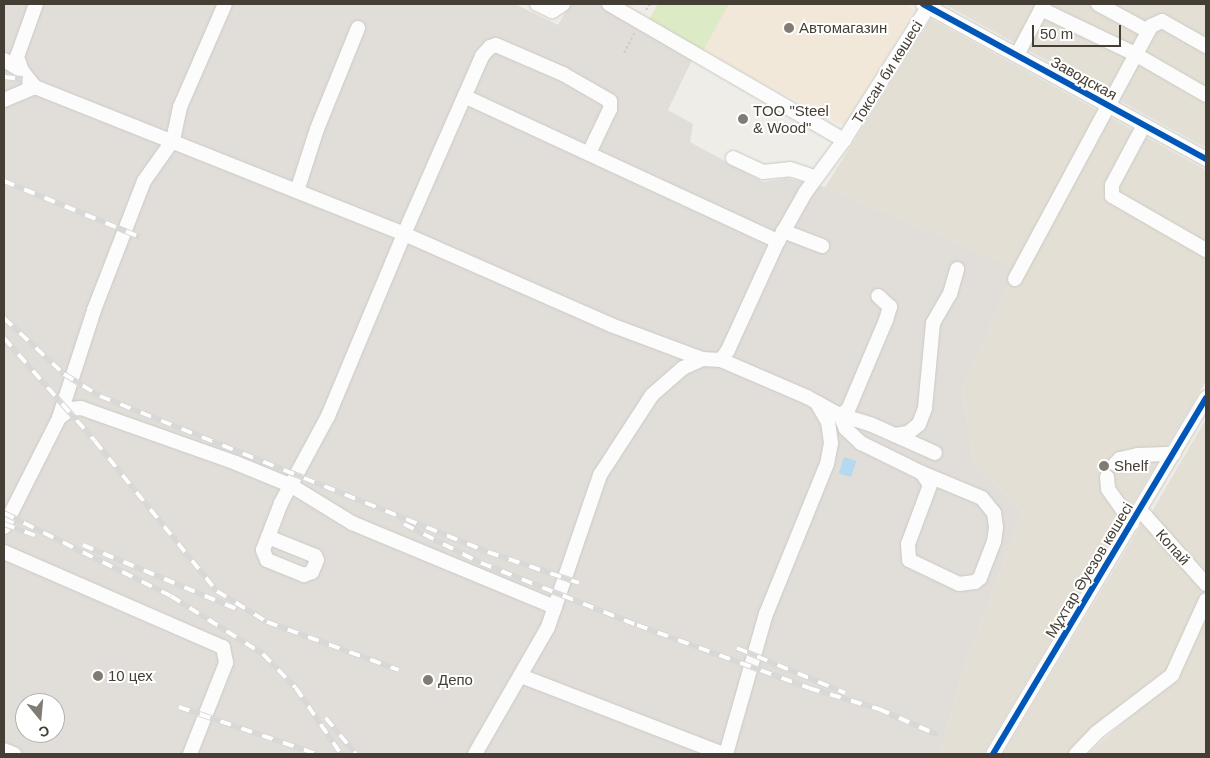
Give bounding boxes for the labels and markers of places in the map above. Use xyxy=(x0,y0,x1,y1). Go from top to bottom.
place label: Автомагазин xyxy=(799,19,887,37)
marker: Автомагазин xyxy=(783,22,795,34)
place label: TOO "Steel & Wood" xyxy=(753,101,829,136)
marker: TOO "Steel & Wood" xyxy=(737,113,749,125)
place label: Shelf xyxy=(1114,457,1148,475)
marker: Shelf xyxy=(1098,460,1110,472)
place label: 10 цех xyxy=(108,667,153,685)
marker: 10 цех xyxy=(92,670,104,682)
place label: Депо xyxy=(438,671,473,689)
marker: Депо xyxy=(422,674,434,686)

